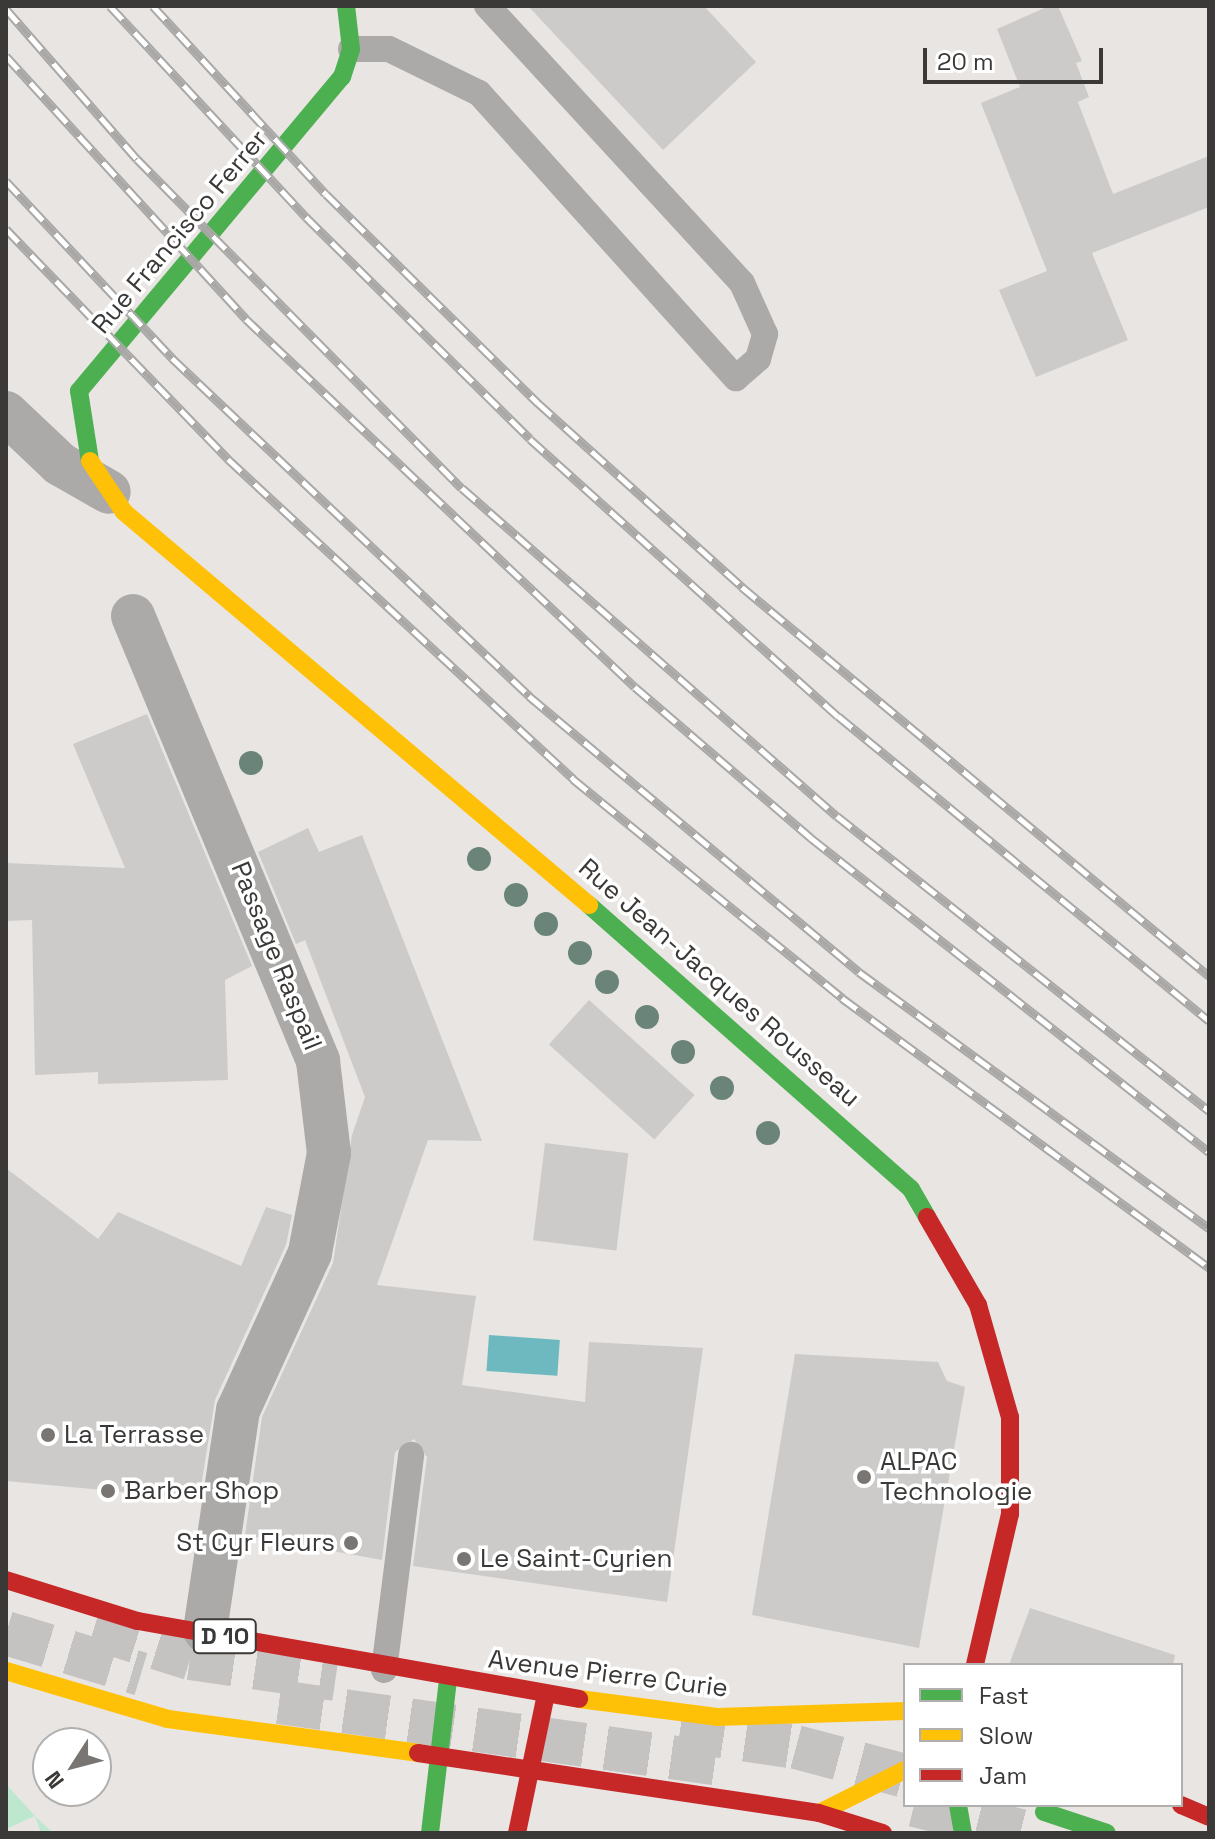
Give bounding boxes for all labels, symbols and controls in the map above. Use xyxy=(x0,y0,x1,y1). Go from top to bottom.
scale bar xyxy=(927,32,1107,82)
text: 20 m xyxy=(937,46,994,77)
street label: Rue Francisco Ferrer xyxy=(86,124,274,340)
street label: Rue Jean-Jacques Rousseau xyxy=(572,852,866,1114)
street label: Passage Raspail xyxy=(224,857,328,1055)
place label: La Terrasse xyxy=(64,1419,205,1451)
marker: La Terrasse xyxy=(39,1426,57,1444)
place label: ALPAC Technologie xyxy=(880,1446,1032,1508)
marker: ALPAC Technologie xyxy=(855,1468,873,1486)
place label: Barber Shop xyxy=(124,1475,279,1507)
marker: Barber Shop xyxy=(99,1482,117,1500)
place label: St Cyr Fleurs xyxy=(176,1527,335,1559)
marker: St Cyr Fleurs xyxy=(342,1534,360,1552)
place label: Le Saint-Cyrien xyxy=(480,1543,672,1575)
marker: Le Saint-Cyrien xyxy=(455,1550,473,1568)
road number: D 10 xyxy=(191,1616,259,1656)
street label: Avenue Pierre Curie xyxy=(486,1644,730,1704)
legend xyxy=(903,1663,1183,1807)
text: Fast xyxy=(979,1680,1029,1711)
text: Slow xyxy=(979,1720,1033,1751)
north arrow xyxy=(32,1727,112,1807)
text: Jam xyxy=(979,1760,1027,1791)
text: N xyxy=(39,1766,70,1794)

